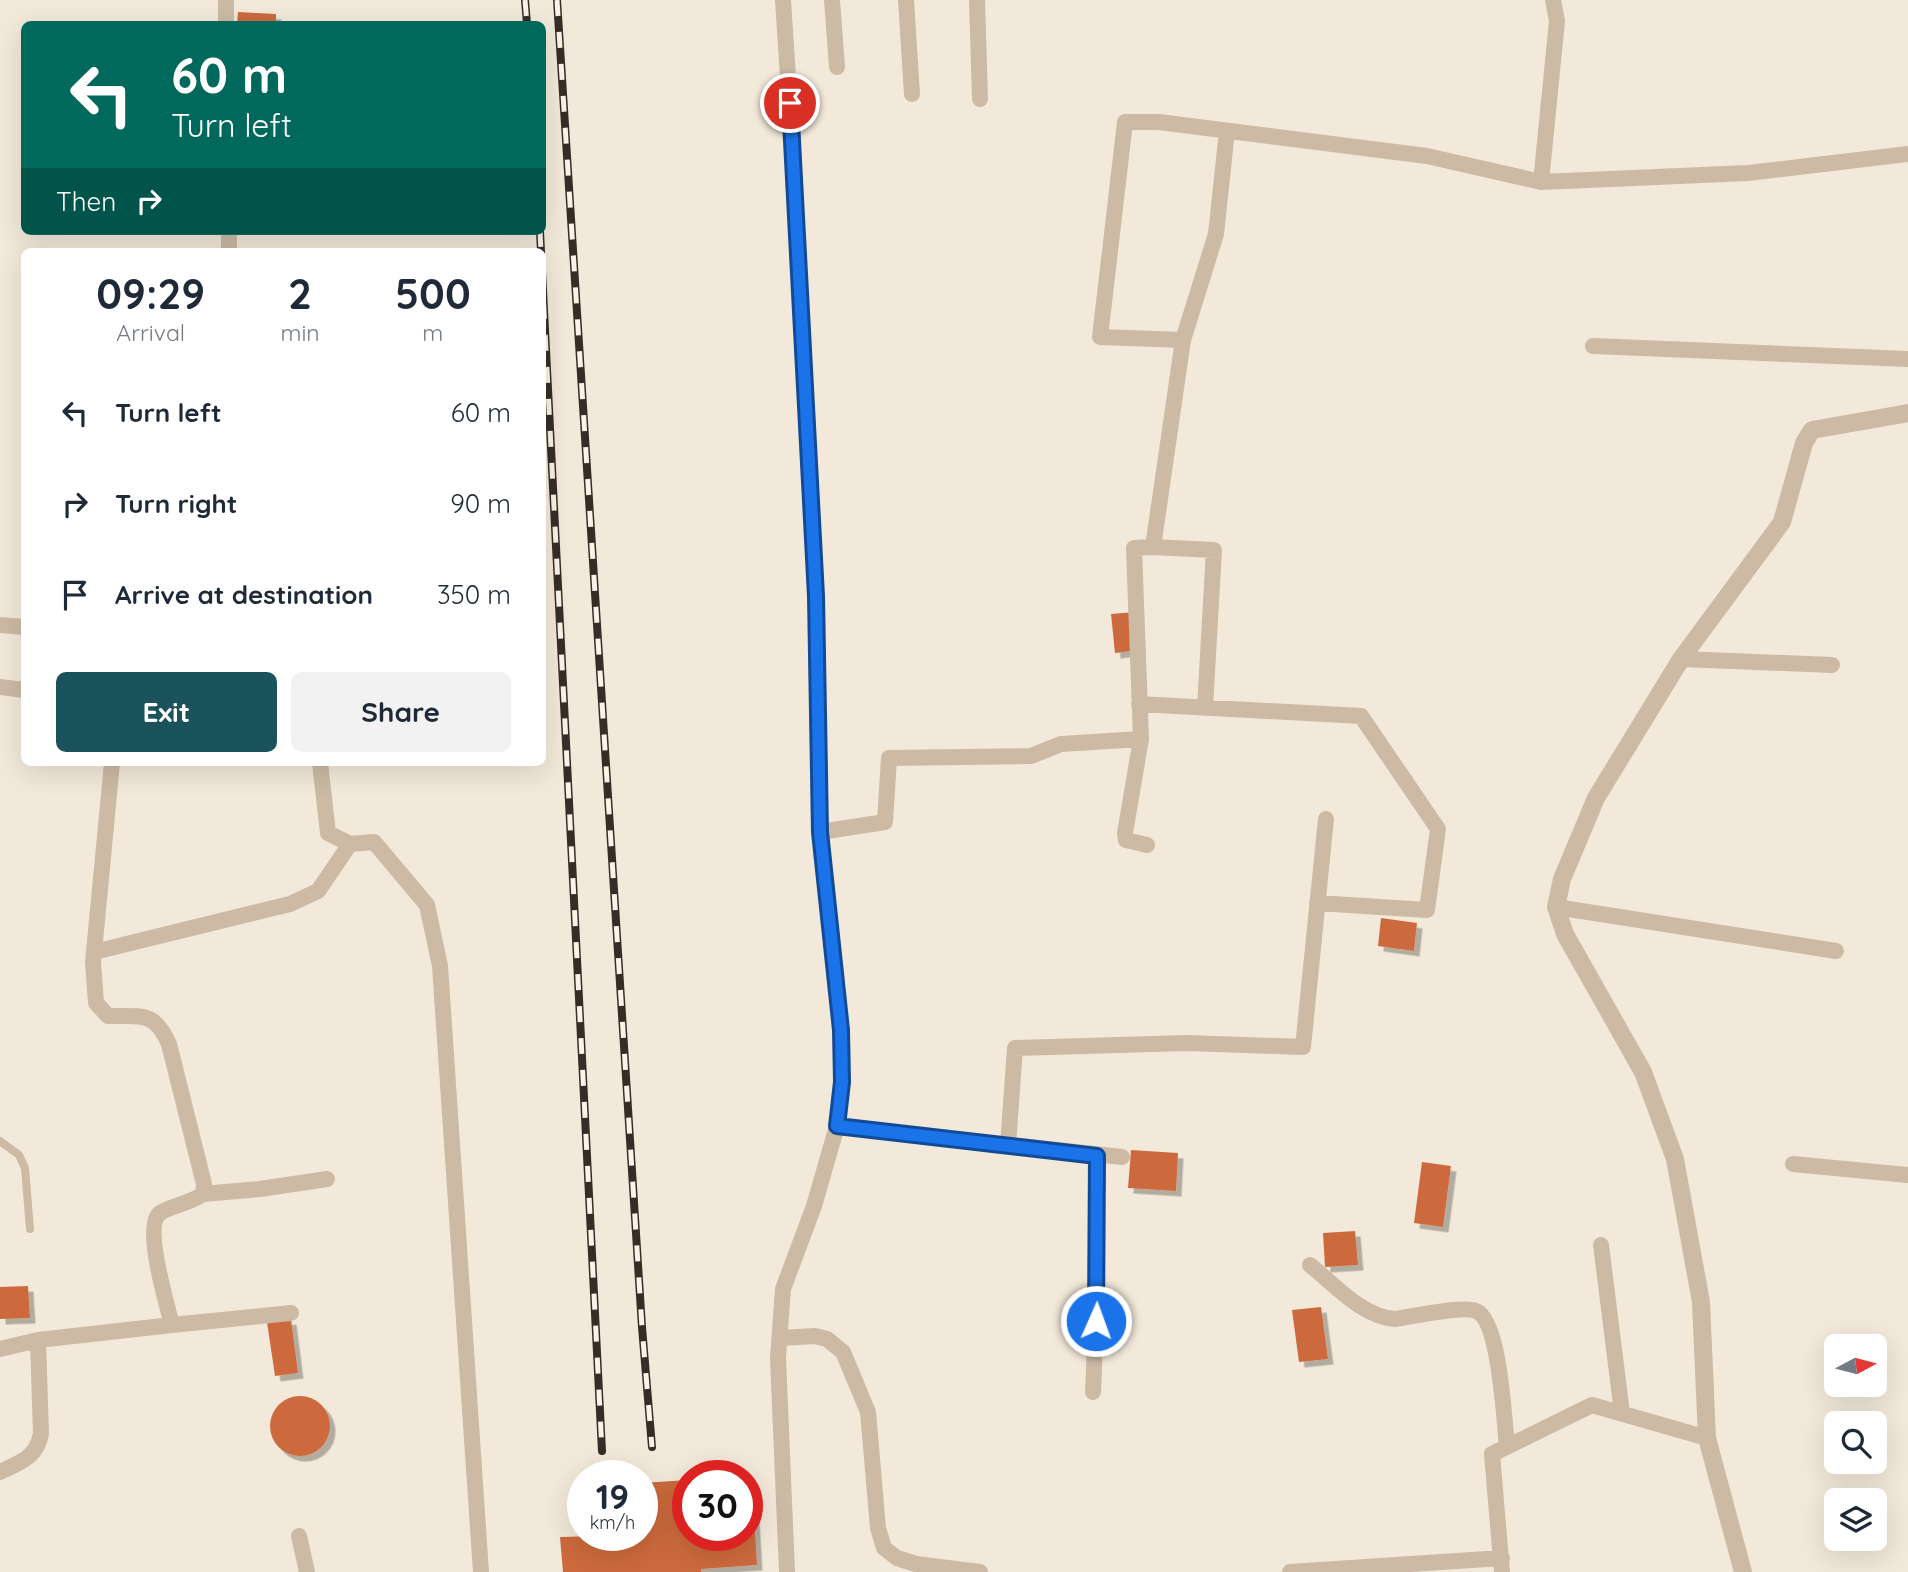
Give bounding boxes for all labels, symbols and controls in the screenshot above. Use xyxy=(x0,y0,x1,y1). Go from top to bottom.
text: 60 m xyxy=(171,44,287,105)
icon: left xyxy=(56,49,147,140)
pin xyxy=(760,73,820,133)
icon: arrive xyxy=(771,84,809,122)
text: Turn left xyxy=(171,105,292,145)
icon: right xyxy=(130,182,168,220)
text: Then xyxy=(56,185,116,218)
text: 09:29 xyxy=(96,267,205,320)
text: 2 xyxy=(288,267,312,320)
text: 500 xyxy=(395,267,471,320)
text: Arrival xyxy=(116,318,185,347)
text: min xyxy=(280,318,320,347)
text: m xyxy=(422,318,443,347)
icon: left xyxy=(56,394,94,432)
text: Turn left xyxy=(115,396,222,429)
text: 60 m xyxy=(451,396,511,429)
icon: right xyxy=(56,485,94,523)
text: Turn right xyxy=(115,487,237,520)
text: 90 m xyxy=(450,487,511,520)
icon: arrive xyxy=(56,576,94,614)
text: Arrive at destination xyxy=(115,578,373,611)
text: 350 m xyxy=(437,578,511,611)
button: Exit xyxy=(56,672,277,752)
button: Share xyxy=(291,672,511,752)
position arrow xyxy=(1059,1284,1133,1358)
north arrow xyxy=(1824,1334,1886,1396)
map controls xyxy=(1824,1334,1887,1551)
button: search xyxy=(1824,1411,1887,1474)
speed limit sign: 30 xyxy=(672,1460,763,1551)
text: 19 xyxy=(596,1474,629,1518)
button: layers xyxy=(1824,1488,1887,1551)
text: km/h xyxy=(590,1511,635,1534)

